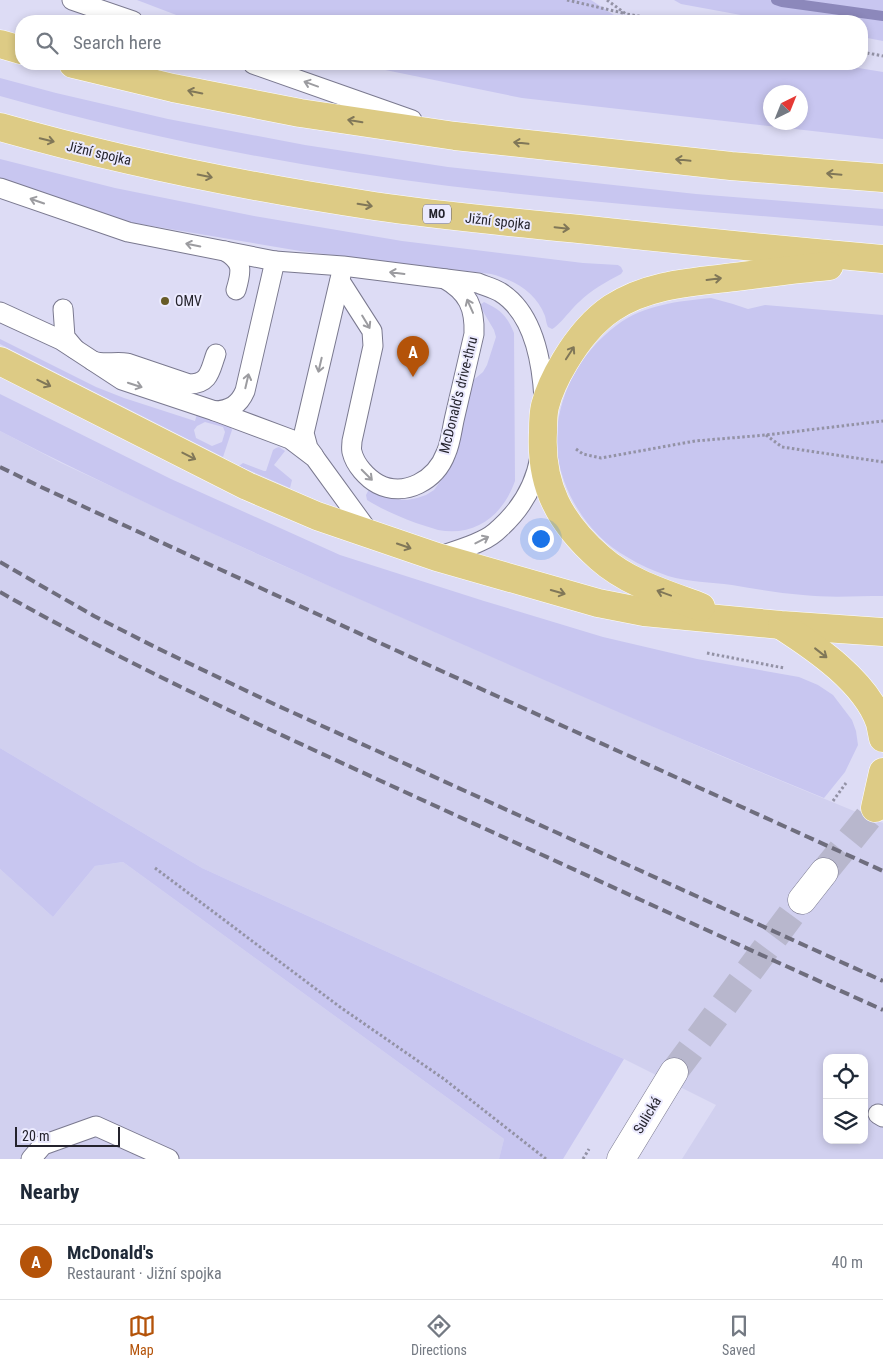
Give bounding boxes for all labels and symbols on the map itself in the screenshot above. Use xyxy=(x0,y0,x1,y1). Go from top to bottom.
one-way arrow xyxy=(303,79,319,88)
north arrow xyxy=(763,85,808,130)
one-way arrow xyxy=(188,87,204,96)
one-way arrow xyxy=(348,116,364,126)
one-way arrow xyxy=(39,136,55,146)
street label: Jižní spojka xyxy=(65,138,133,168)
one-way arrow xyxy=(513,138,529,148)
one-way arrow xyxy=(675,155,691,165)
one-way arrow xyxy=(827,169,843,179)
one-way arrow xyxy=(197,172,213,182)
one-way arrow xyxy=(30,196,45,205)
one-way arrow xyxy=(357,200,373,210)
road number: MO xyxy=(423,204,451,223)
street label: Jižní spojka xyxy=(464,210,532,232)
one-way arrow xyxy=(553,223,569,232)
one-way arrow xyxy=(185,239,201,249)
one-way arrow xyxy=(389,268,405,278)
one-way arrow xyxy=(705,274,721,284)
place label: OMV xyxy=(175,293,202,309)
marker: OMV xyxy=(159,295,171,307)
one-way arrow xyxy=(464,299,474,314)
one-way arrow xyxy=(362,314,372,328)
street label: McDonald's drive-thru xyxy=(436,335,480,455)
pin: A xyxy=(397,336,429,377)
one-way arrow xyxy=(565,347,575,361)
one-way arrow xyxy=(315,356,324,372)
one-way arrow xyxy=(243,374,252,390)
one-way arrow xyxy=(36,378,51,388)
one-way arrow xyxy=(127,380,143,390)
one-way arrow xyxy=(181,452,196,461)
one-way arrow xyxy=(361,469,373,481)
your location xyxy=(528,526,554,552)
one-way arrow xyxy=(474,535,489,544)
one-way arrow xyxy=(396,542,411,551)
one-way arrow xyxy=(550,588,566,598)
one-way arrow xyxy=(656,588,672,597)
one-way arrow xyxy=(814,647,827,658)
street label: Sulická xyxy=(630,1094,664,1136)
scale bar xyxy=(15,1124,120,1147)

